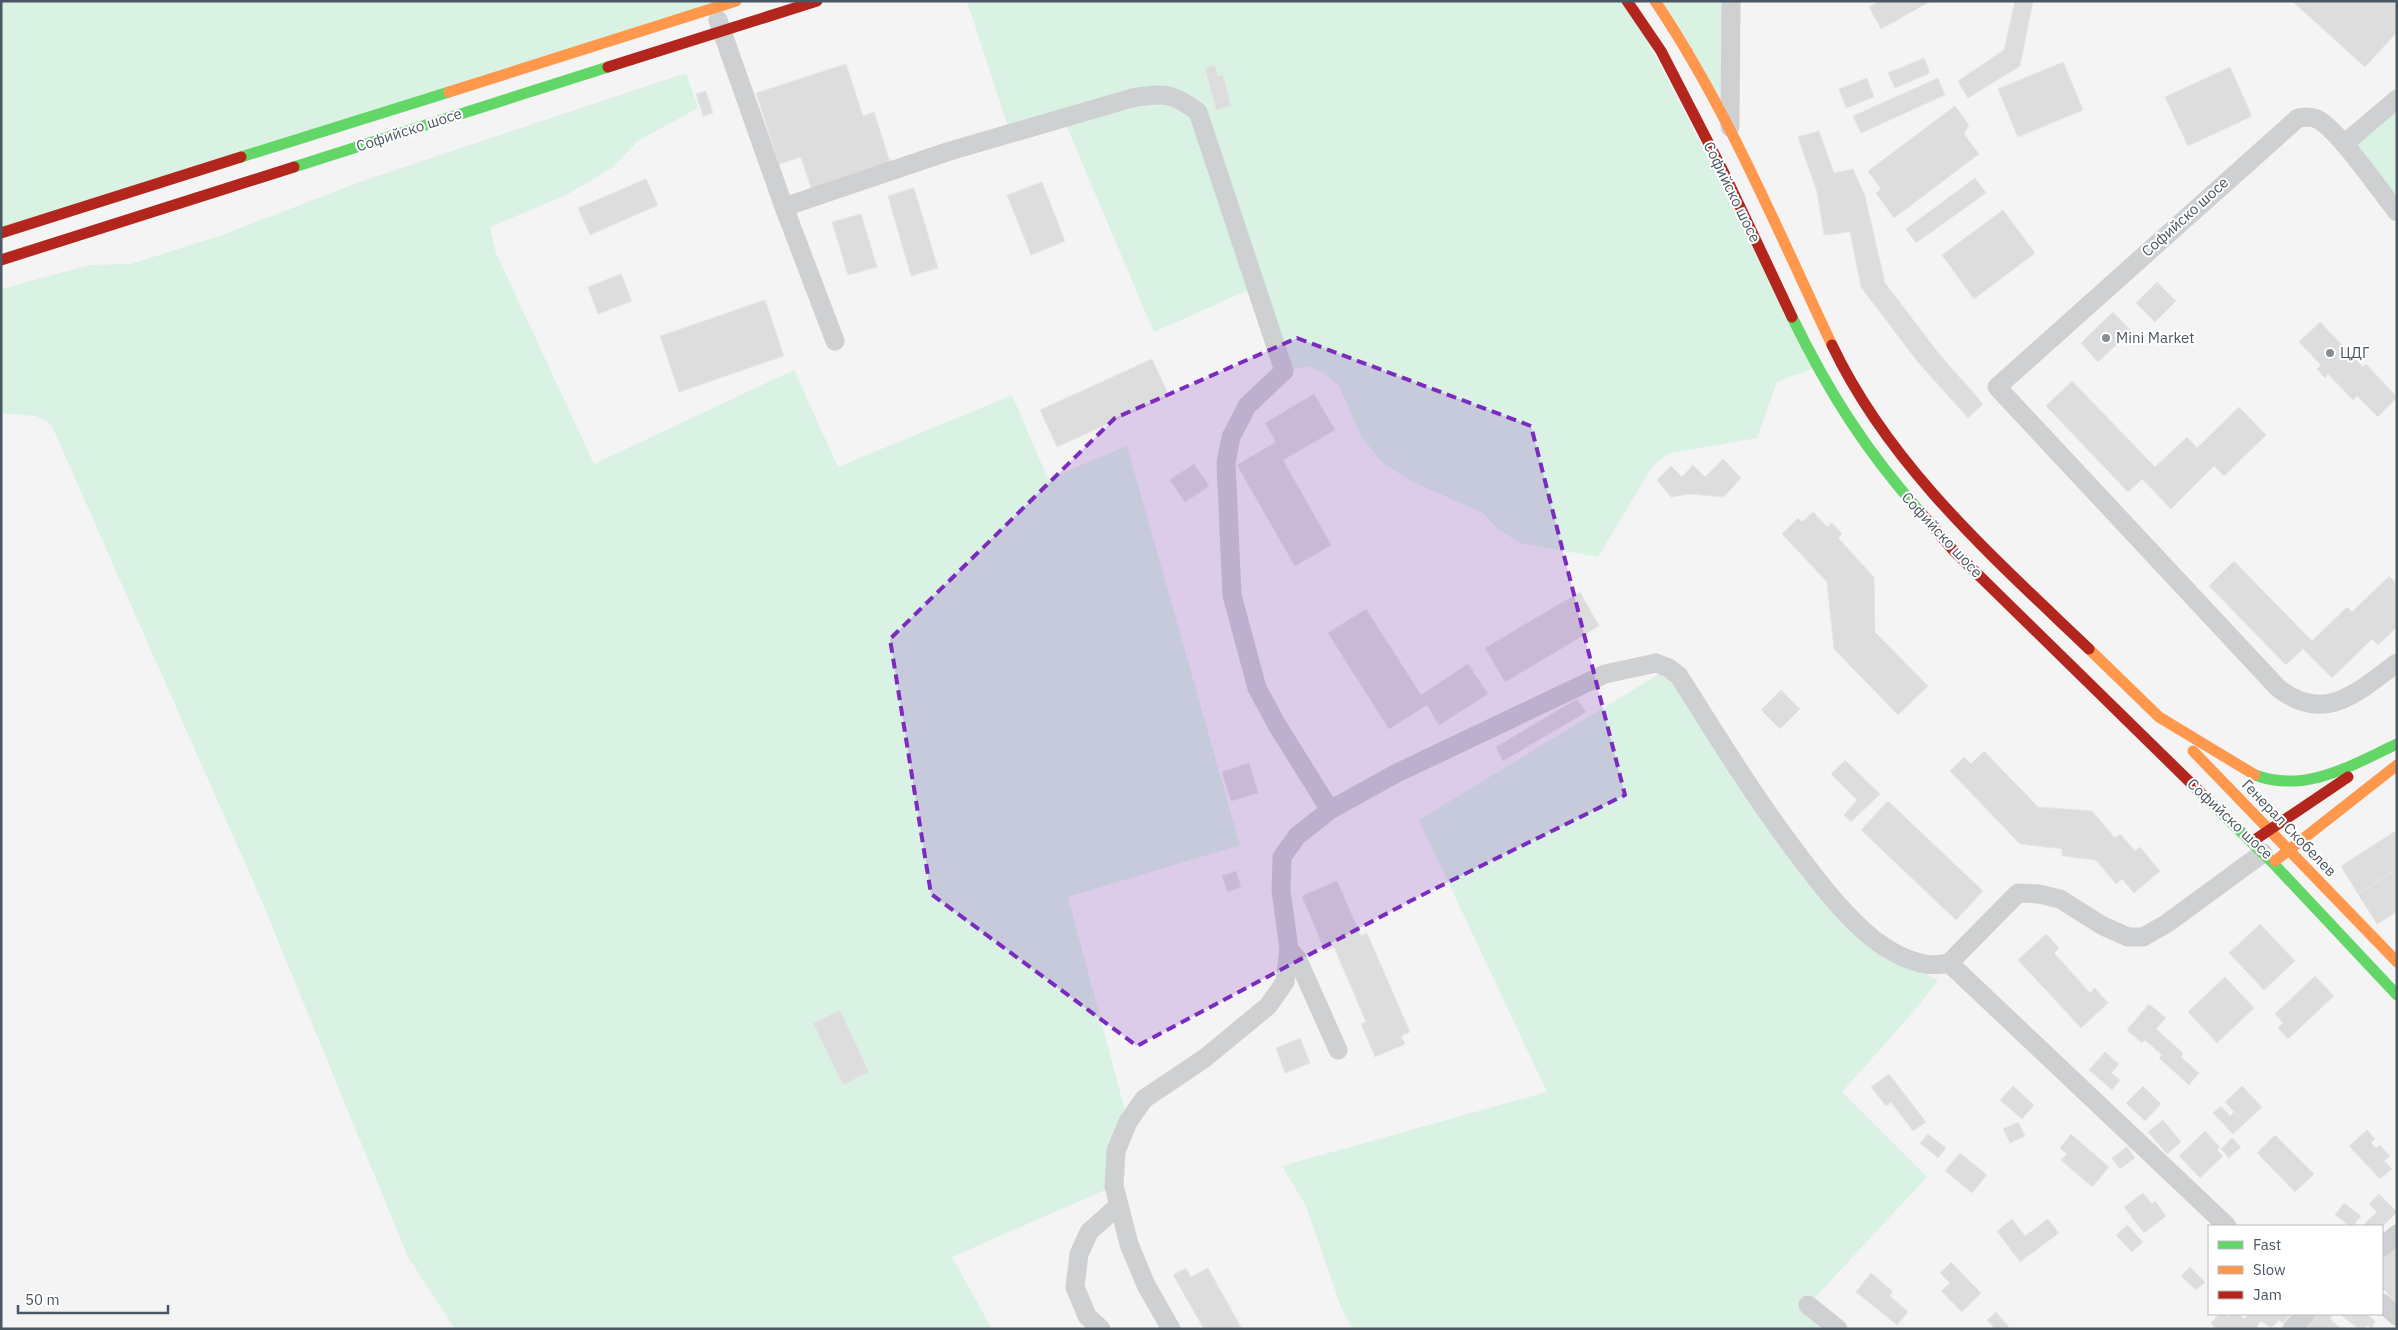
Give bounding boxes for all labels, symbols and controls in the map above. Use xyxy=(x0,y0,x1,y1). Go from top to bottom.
street label: Софийско шосе xyxy=(354,103,464,156)
street label: Софийско шосе xyxy=(1700,138,1765,245)
street label: Софийско шосе xyxy=(2137,173,2232,261)
place label: Mini Market xyxy=(2116,328,2195,347)
marker: Mini Market xyxy=(2100,332,2112,344)
place label: ЦДГ xyxy=(2340,343,2370,362)
marker: ЦДГ xyxy=(2324,347,2336,359)
street label: Софийско шосе xyxy=(1898,488,1987,581)
street label: Софийско шосе xyxy=(2184,774,2277,863)
street label: Генерал Скобелев xyxy=(2238,775,2341,880)
legend xyxy=(2208,1225,2383,1315)
text: Fast xyxy=(2253,1235,2281,1254)
text: Slow xyxy=(2253,1260,2286,1279)
scale bar xyxy=(18,1282,168,1314)
text: Jam xyxy=(2253,1285,2282,1304)
text: 50 m xyxy=(25,1290,60,1309)

